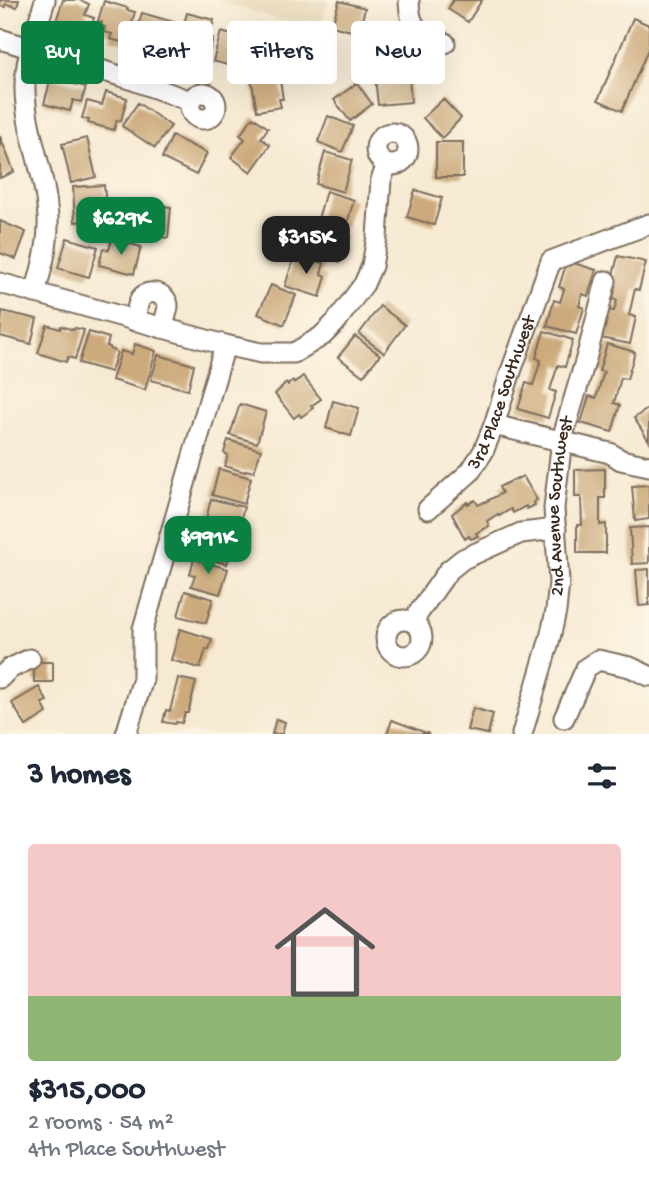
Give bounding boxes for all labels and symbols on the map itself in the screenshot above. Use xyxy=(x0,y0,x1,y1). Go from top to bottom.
pin: $629K xyxy=(72,198,170,257)
pin: $315K xyxy=(257,216,355,276)
street label: 3rd Place Southwest xyxy=(462,310,542,475)
street label: 2nd Avenue Southwest xyxy=(542,412,580,597)
pin: $991K xyxy=(159,516,257,576)

